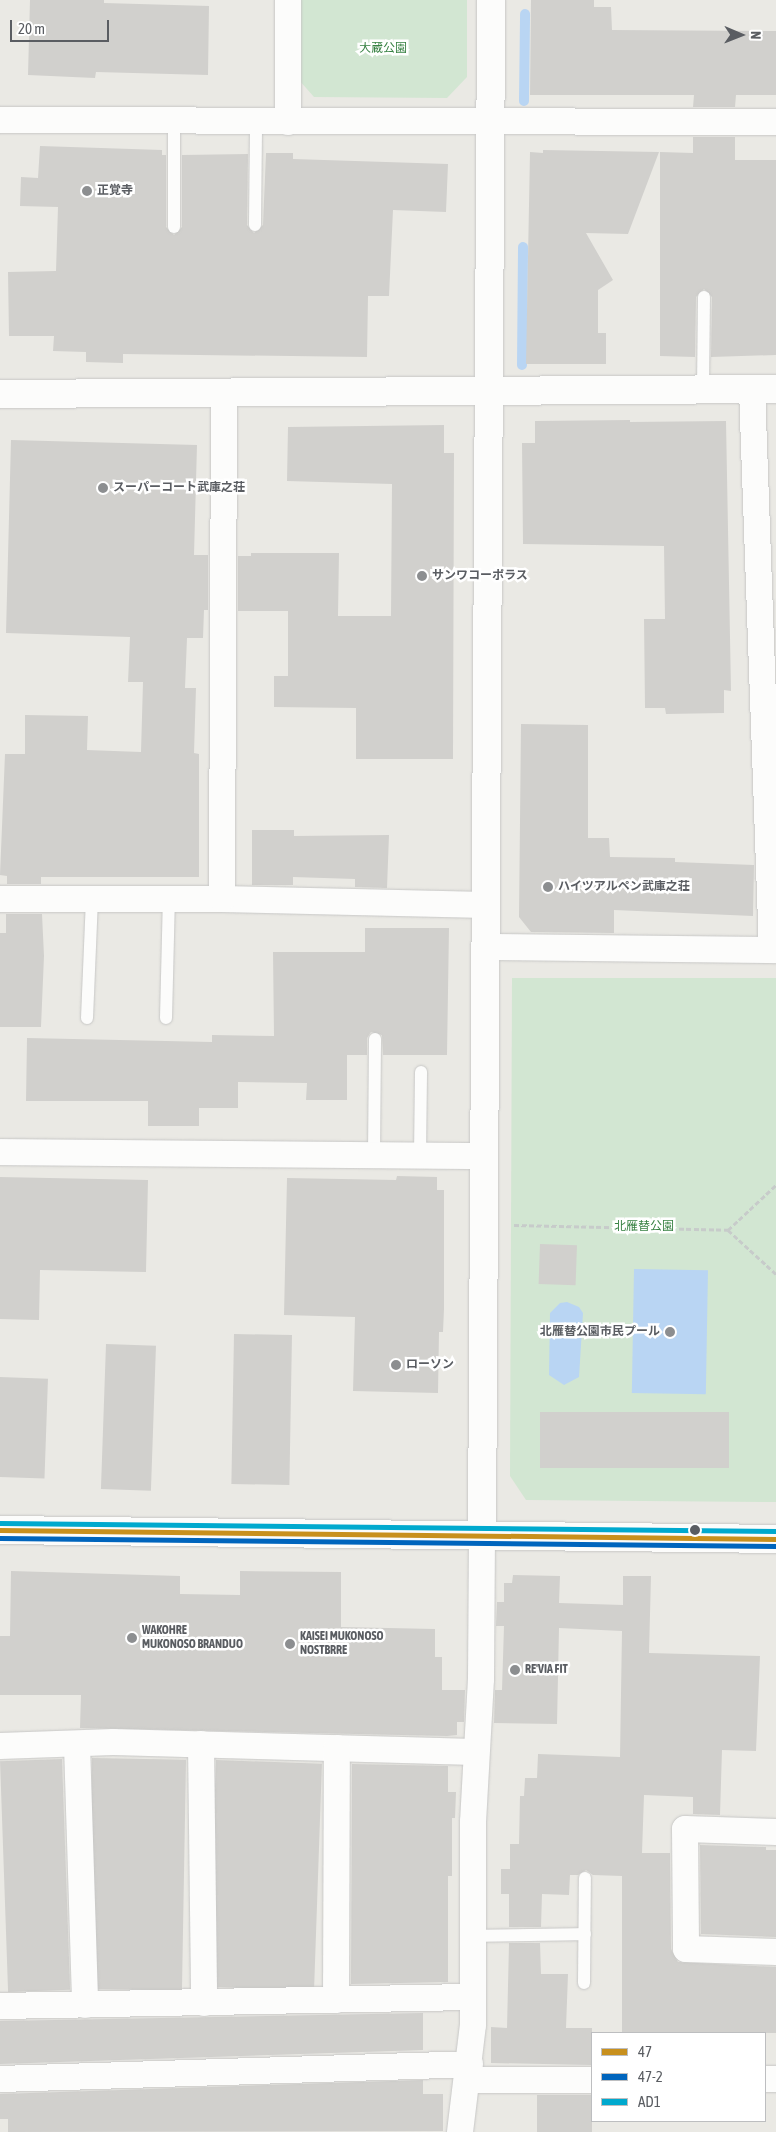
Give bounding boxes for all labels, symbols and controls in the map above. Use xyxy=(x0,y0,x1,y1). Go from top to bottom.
scale bar xyxy=(12,10,111,42)
north arrow xyxy=(716,10,766,60)
text: 20 m xyxy=(18,20,45,37)
text: N xyxy=(748,31,764,40)
park label: 大蔵公園 xyxy=(359,42,407,56)
place label: 正覚寺 xyxy=(97,184,133,198)
marker: 正覚寺 xyxy=(81,185,93,197)
place label: スーパーコート武庫之荘 xyxy=(113,481,245,495)
marker: スーパーコート武庫之荘 xyxy=(97,482,109,494)
place label: サンワコーポラス xyxy=(432,569,528,583)
marker: サンワコーポラス xyxy=(416,570,428,582)
place label: ハイツアルペン武庫之荘 xyxy=(558,880,690,894)
marker: ハイツアルペン武庫之荘 xyxy=(542,881,554,893)
park label: 北雁替公園 xyxy=(614,1220,674,1234)
place label: 北雁替公園市民プール xyxy=(540,1325,660,1339)
marker: 北雁替公園市民プール xyxy=(664,1326,676,1338)
place label: ローソン xyxy=(406,1358,454,1372)
marker: ローソン xyxy=(390,1359,402,1371)
unlabelled marker xyxy=(690,1525,700,1535)
place label: WAKOHRE MUKONOSO BRANDUO xyxy=(142,1624,243,1652)
place label: KAISEI MUKONOSO NOSTBRRE xyxy=(300,1630,383,1658)
marker: WAKOHRE MUKONOSO BRANDUO xyxy=(126,1632,138,1644)
marker: KAISEI MUKONOSO NOSTBRRE xyxy=(284,1638,296,1650)
place label: RE'VIA FIT xyxy=(525,1663,568,1677)
marker: RE'VIA FIT xyxy=(509,1664,521,1676)
legend xyxy=(591,2032,766,2122)
text: 47 xyxy=(638,2043,652,2060)
text: 47-2 xyxy=(638,2068,663,2085)
text: AD1 xyxy=(638,2093,661,2110)

